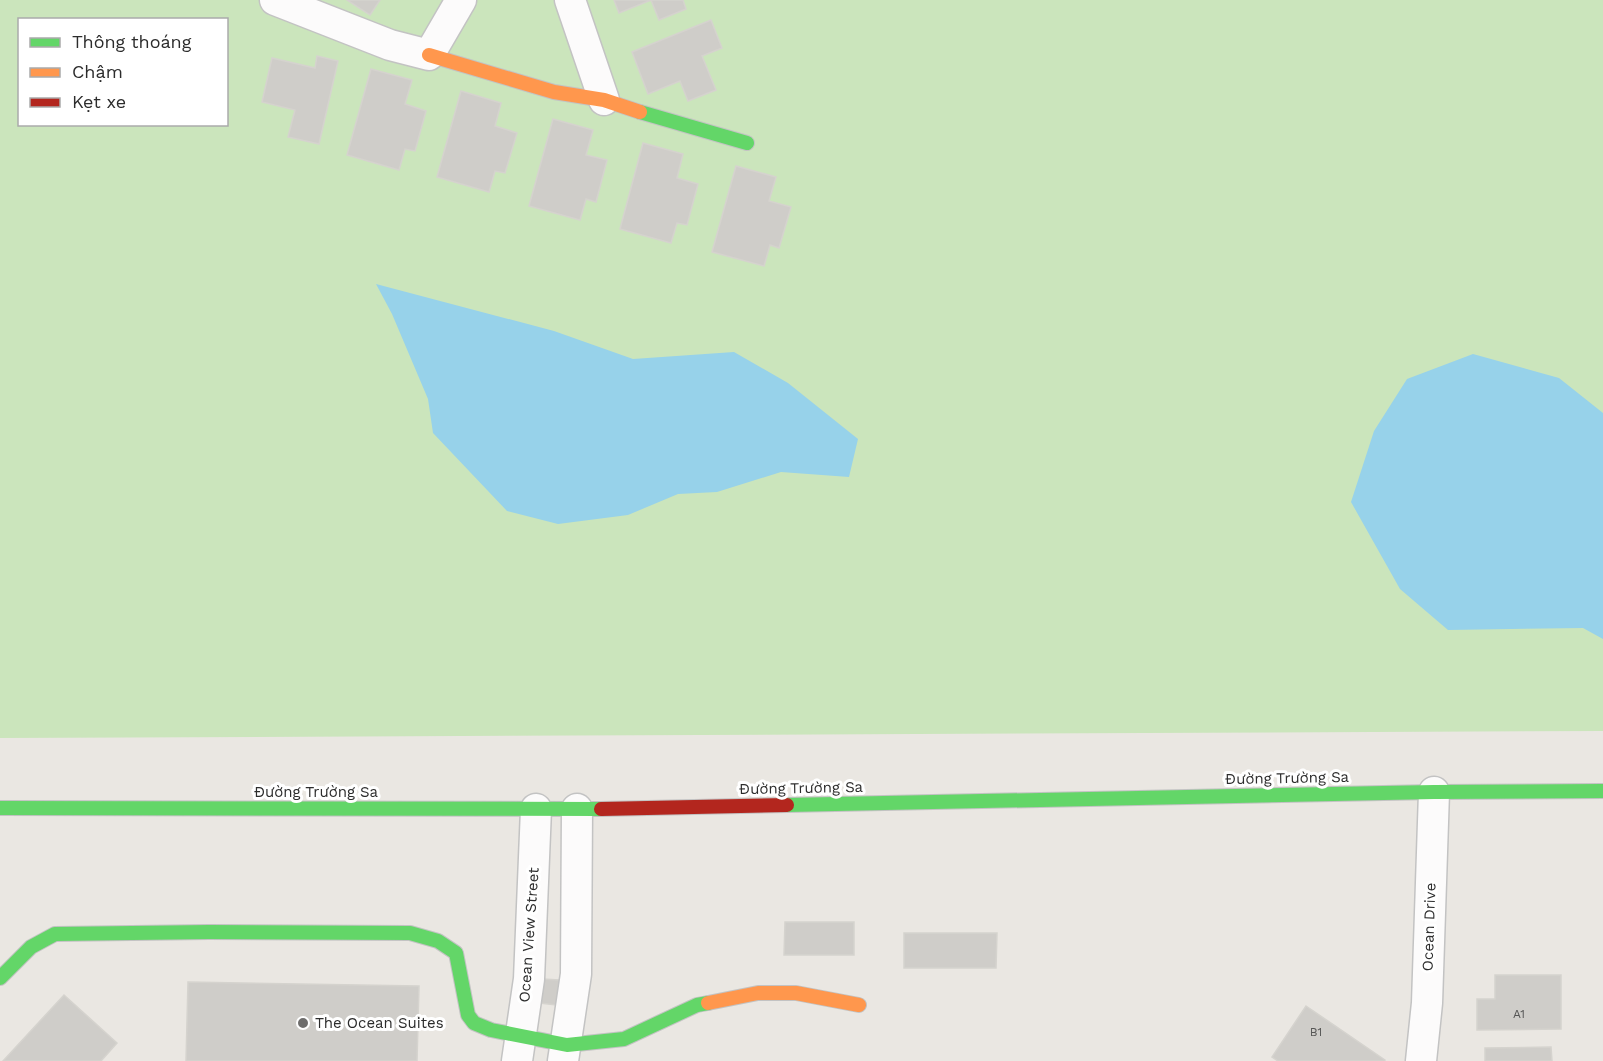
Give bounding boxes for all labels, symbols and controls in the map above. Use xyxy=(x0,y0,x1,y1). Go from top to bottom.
legend xyxy=(18,18,228,126)
text: Thông thoáng xyxy=(72,31,192,52)
text: Chậm xyxy=(72,61,123,82)
text: Kẹt xe xyxy=(72,91,126,112)
street label: Đường Trường Sa xyxy=(1225,768,1350,788)
street label: Đường Trường Sa xyxy=(739,778,864,798)
street label: Đường Trường Sa xyxy=(254,783,379,801)
street label: Ocean View Street xyxy=(515,866,543,1003)
street label: Ocean Drive xyxy=(1418,882,1440,972)
house number: A1 xyxy=(1513,1007,1525,1021)
place label: The Ocean Suites xyxy=(315,1014,444,1032)
marker: The Ocean Suites xyxy=(296,1016,310,1030)
house number: B1 xyxy=(1310,1025,1322,1039)

